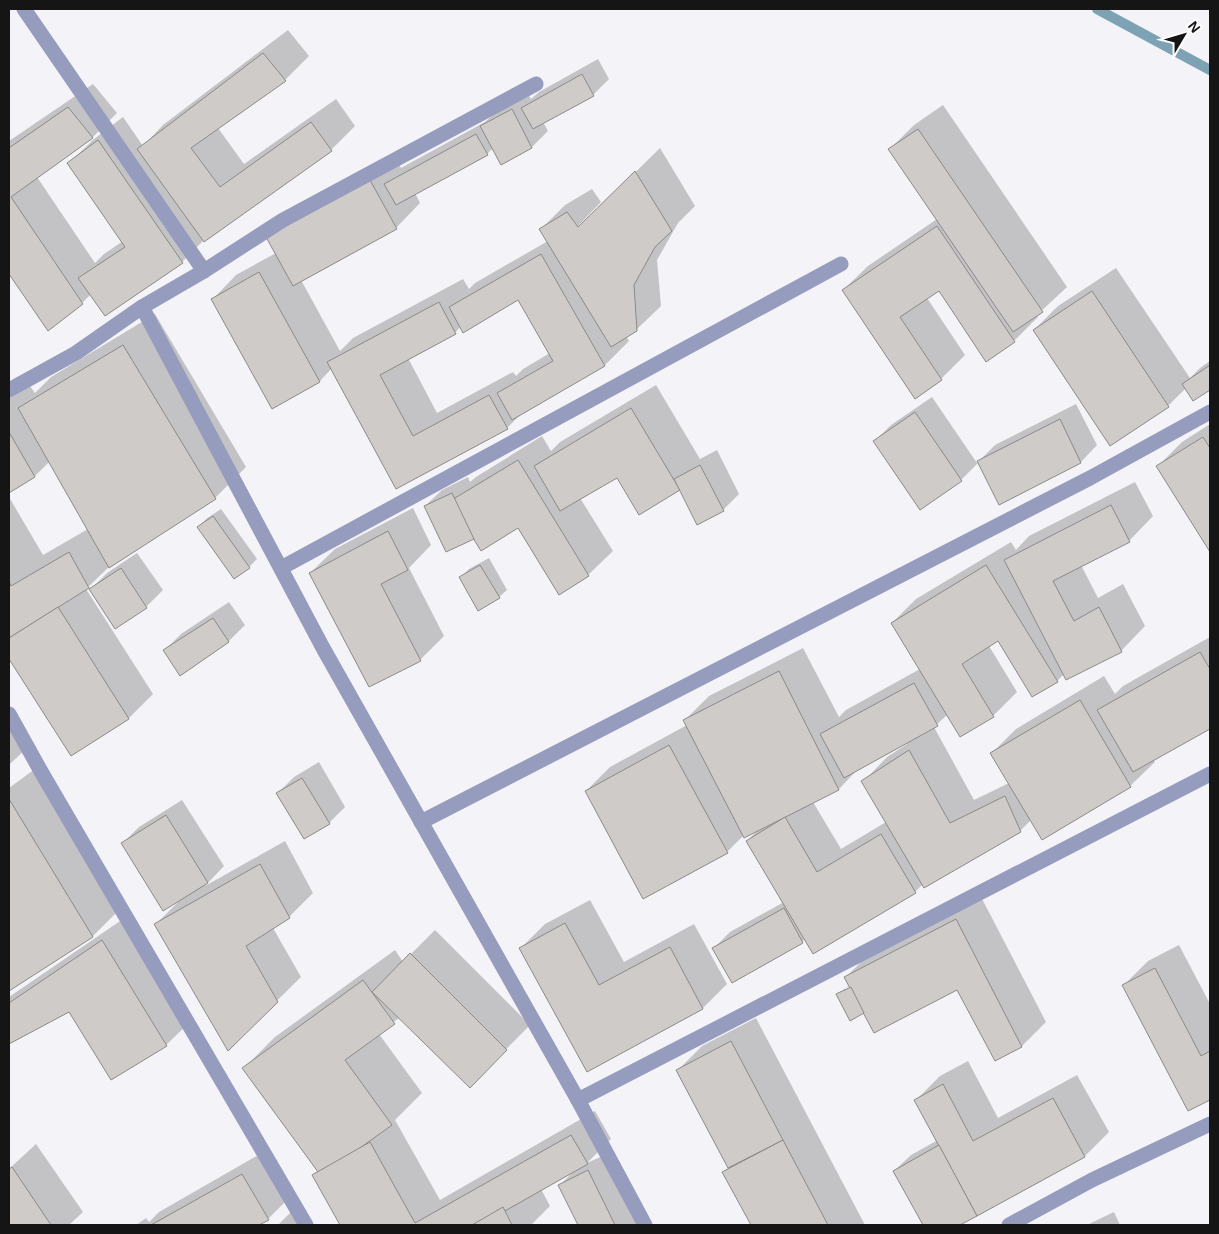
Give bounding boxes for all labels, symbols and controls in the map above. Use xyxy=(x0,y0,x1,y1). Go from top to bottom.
north arrow xyxy=(1159,10,1209,60)
text: N xyxy=(1185,18,1204,36)

